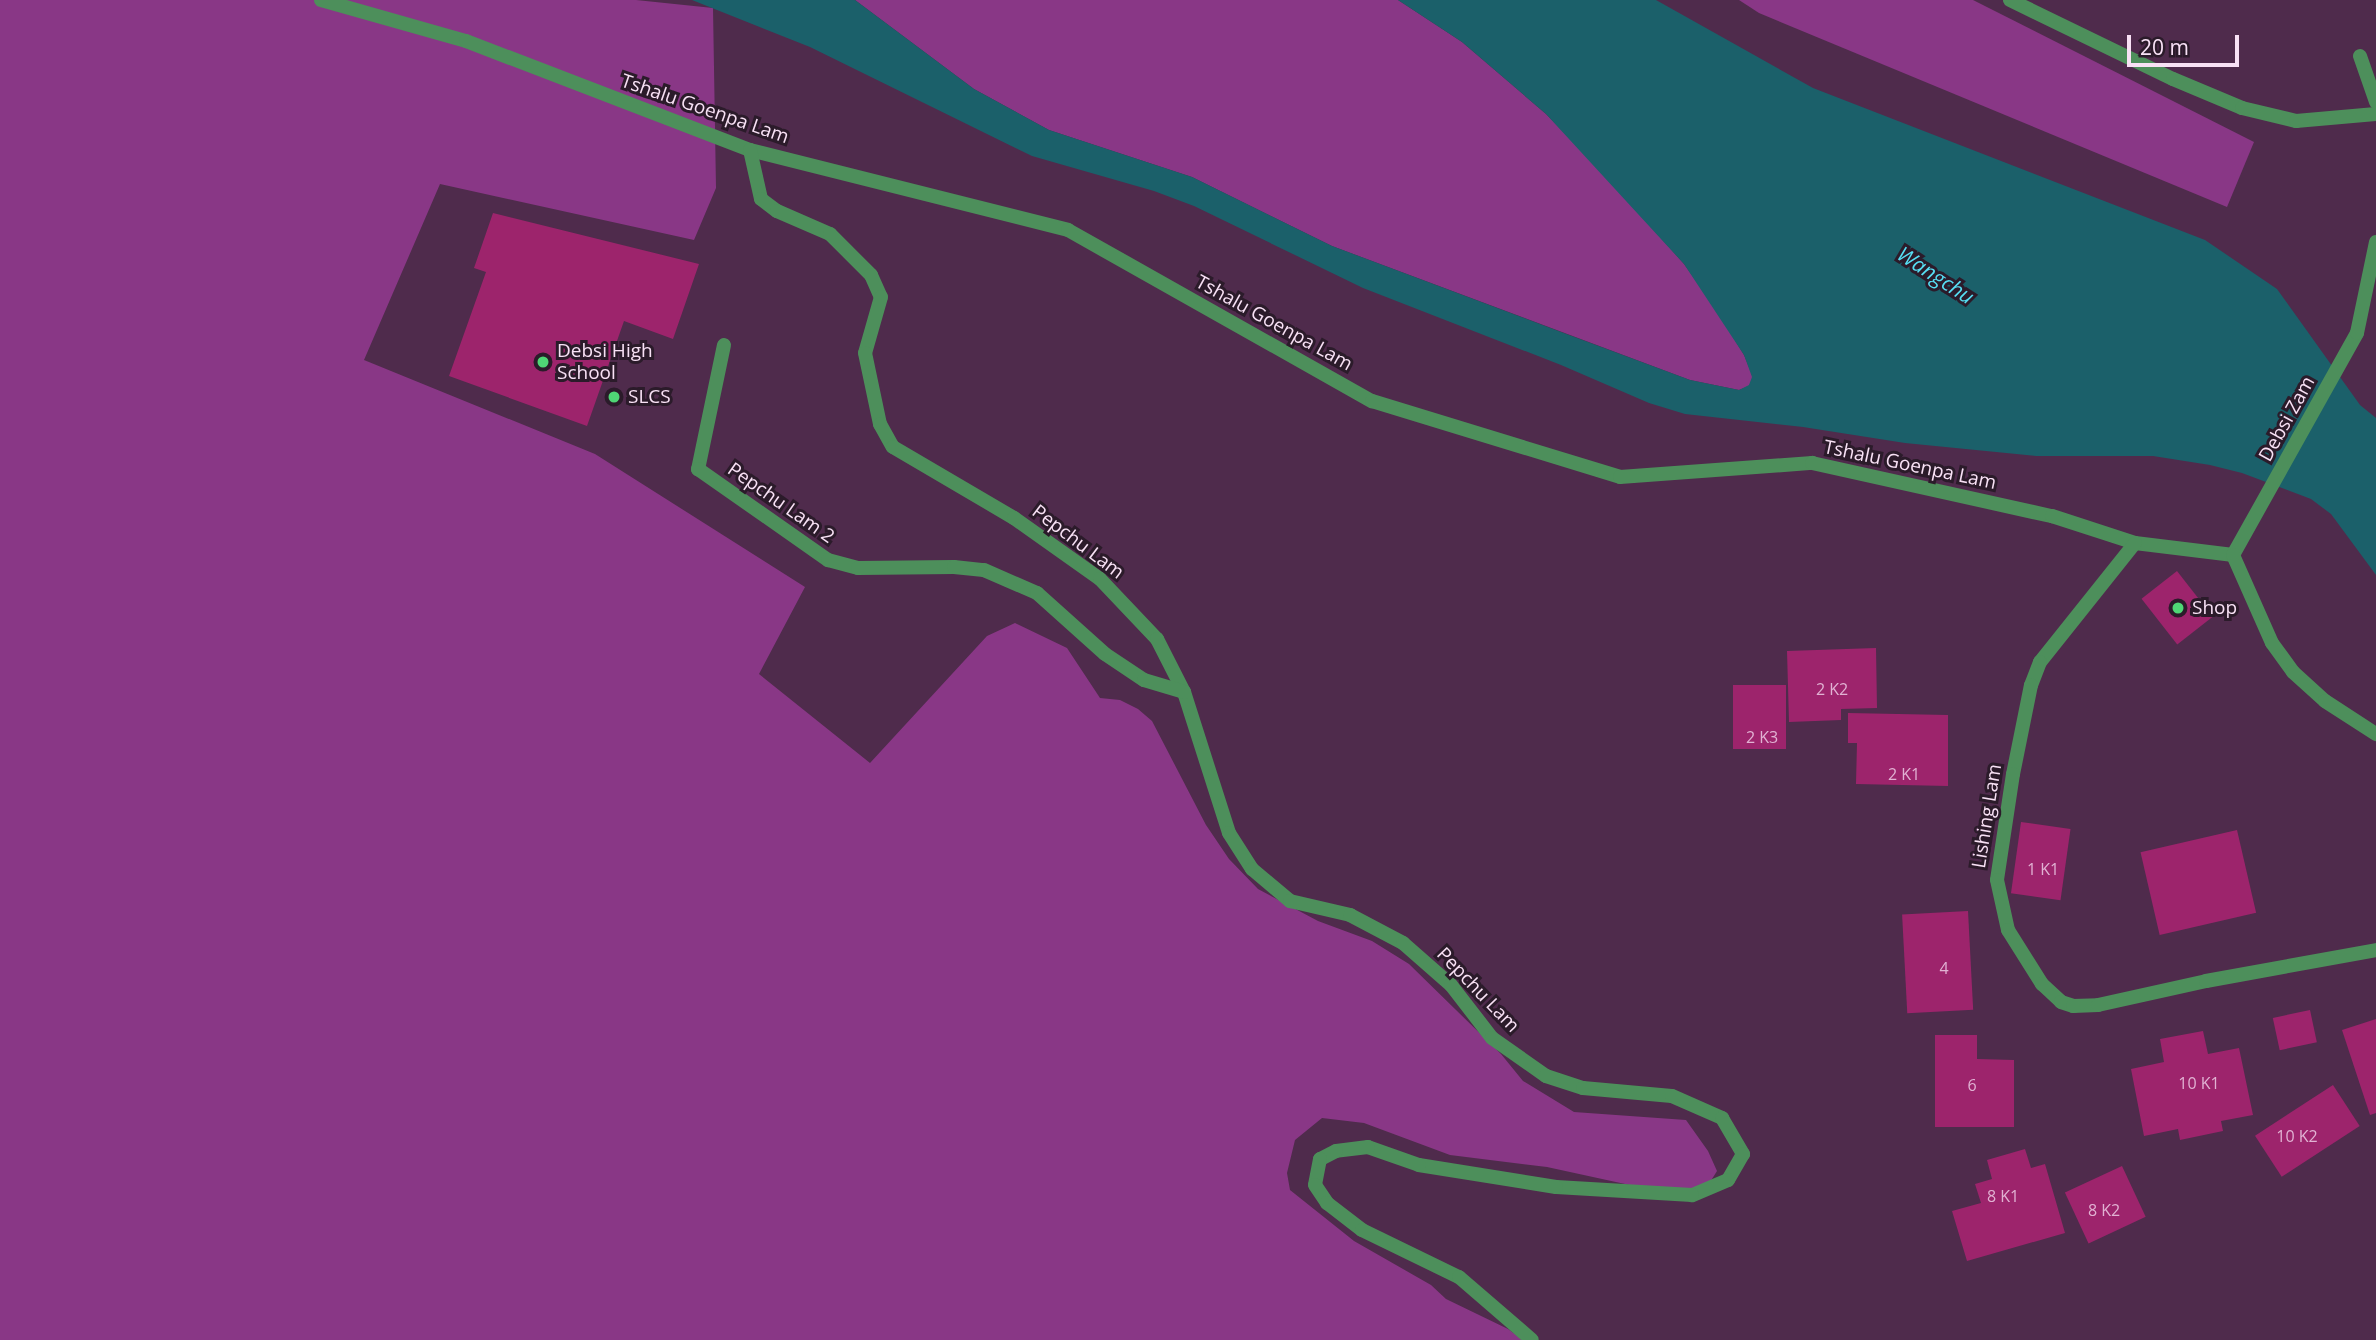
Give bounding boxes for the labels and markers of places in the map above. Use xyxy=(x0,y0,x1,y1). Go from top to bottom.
place label: Debsi High School xyxy=(557,340,653,384)
marker: Debsi High School xyxy=(535,354,551,370)
place label: SLCS xyxy=(628,386,671,408)
marker: SLCS xyxy=(606,389,622,405)
place label: Shop xyxy=(2192,597,2237,619)
marker: Shop xyxy=(2170,600,2186,616)

